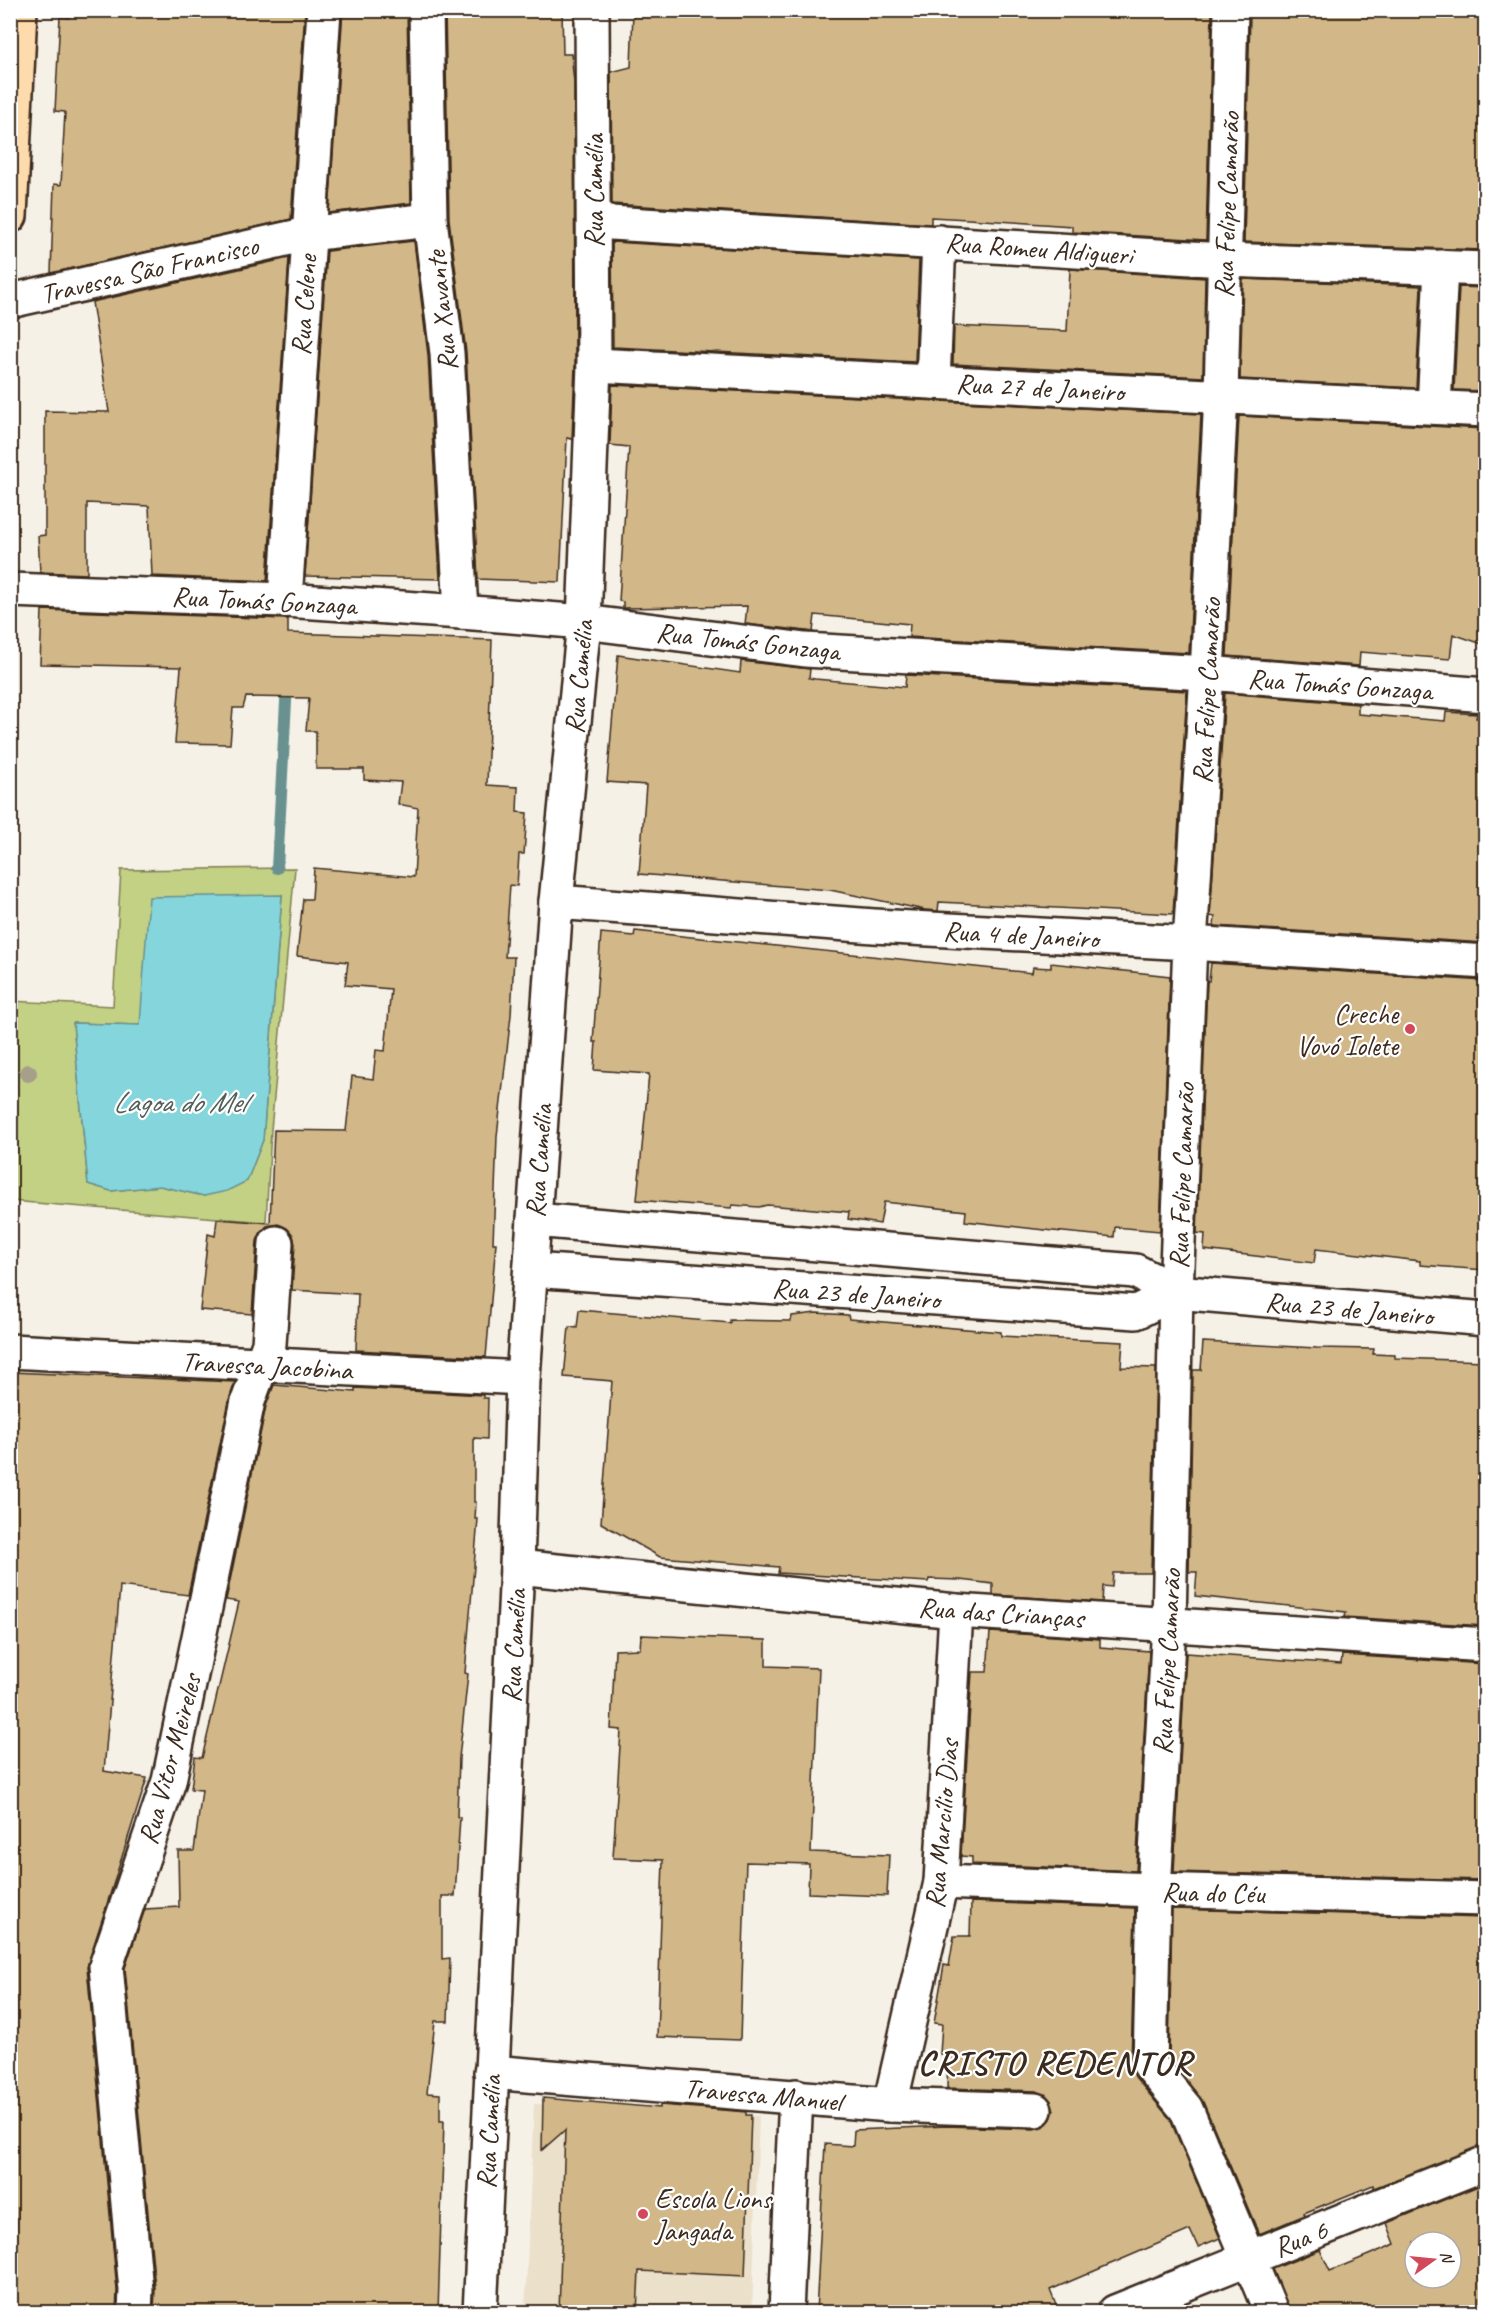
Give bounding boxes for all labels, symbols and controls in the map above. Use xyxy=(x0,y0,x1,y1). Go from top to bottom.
street label: Rua Felipe Camarão xyxy=(1206,109,1247,299)
street label: Rua Camélia xyxy=(576,132,611,248)
street label: Rua Romeu Aldigueri xyxy=(944,224,1138,273)
street label: Travessa São Francisco xyxy=(37,227,263,312)
street label: Rua Xavante xyxy=(418,247,465,373)
street label: Rua Celene xyxy=(283,252,325,356)
street label: Rua 27 de Janeiro xyxy=(955,366,1128,410)
street label: Rua Tomás Gonzaga xyxy=(171,578,360,623)
street label: Rua Felipe Camarão xyxy=(1184,595,1229,785)
street label: Rua Tomás Gonzaga xyxy=(654,614,844,669)
street label: Rua Camélia xyxy=(556,617,601,735)
street label: Rua Tomás Gonzaga xyxy=(1247,661,1436,709)
street label: Rua 4 de Janeiro xyxy=(942,913,1103,956)
place label: Creche Vovó Iolete xyxy=(1296,996,1400,1063)
marker: Creche Vovó Iolete xyxy=(1403,1022,1417,1036)
street label: Rua Felipe Camarão xyxy=(1161,1080,1202,1270)
water label: Lagoa do Mel xyxy=(113,1083,255,1121)
street label: Rua Camélia xyxy=(517,1101,560,1219)
street label: Rua 23 de Janeiro xyxy=(771,1270,944,1317)
street label: Rua 23 de Janeiro xyxy=(1264,1284,1437,1334)
street label: Travessa Jacobina xyxy=(181,1344,355,1388)
street label: Rua Felipe Camarão xyxy=(1144,1566,1189,1756)
street label: Rua Camélia xyxy=(493,1587,534,1704)
street label: Rua das Crianças xyxy=(917,1589,1087,1636)
street label: Rua Vitor Meireles xyxy=(130,1668,210,1848)
street label: Rua Marcílio Dias xyxy=(917,1736,967,1910)
street label: Rua do Céu xyxy=(1161,1874,1266,1911)
district label: CRISTO REDENTOR xyxy=(918,2041,1195,2084)
street label: Travessa Manuel xyxy=(683,2070,848,2119)
street label: Rua Camélia xyxy=(468,2073,509,2190)
place label: Escola Lions Jangada xyxy=(653,2181,773,2248)
marker: Escola Lions Jangada xyxy=(636,2207,650,2221)
street label: Rua 6 xyxy=(1268,2211,1334,2265)
north arrow xyxy=(1403,2230,1463,2290)
text: N xyxy=(1436,2249,1458,2267)

